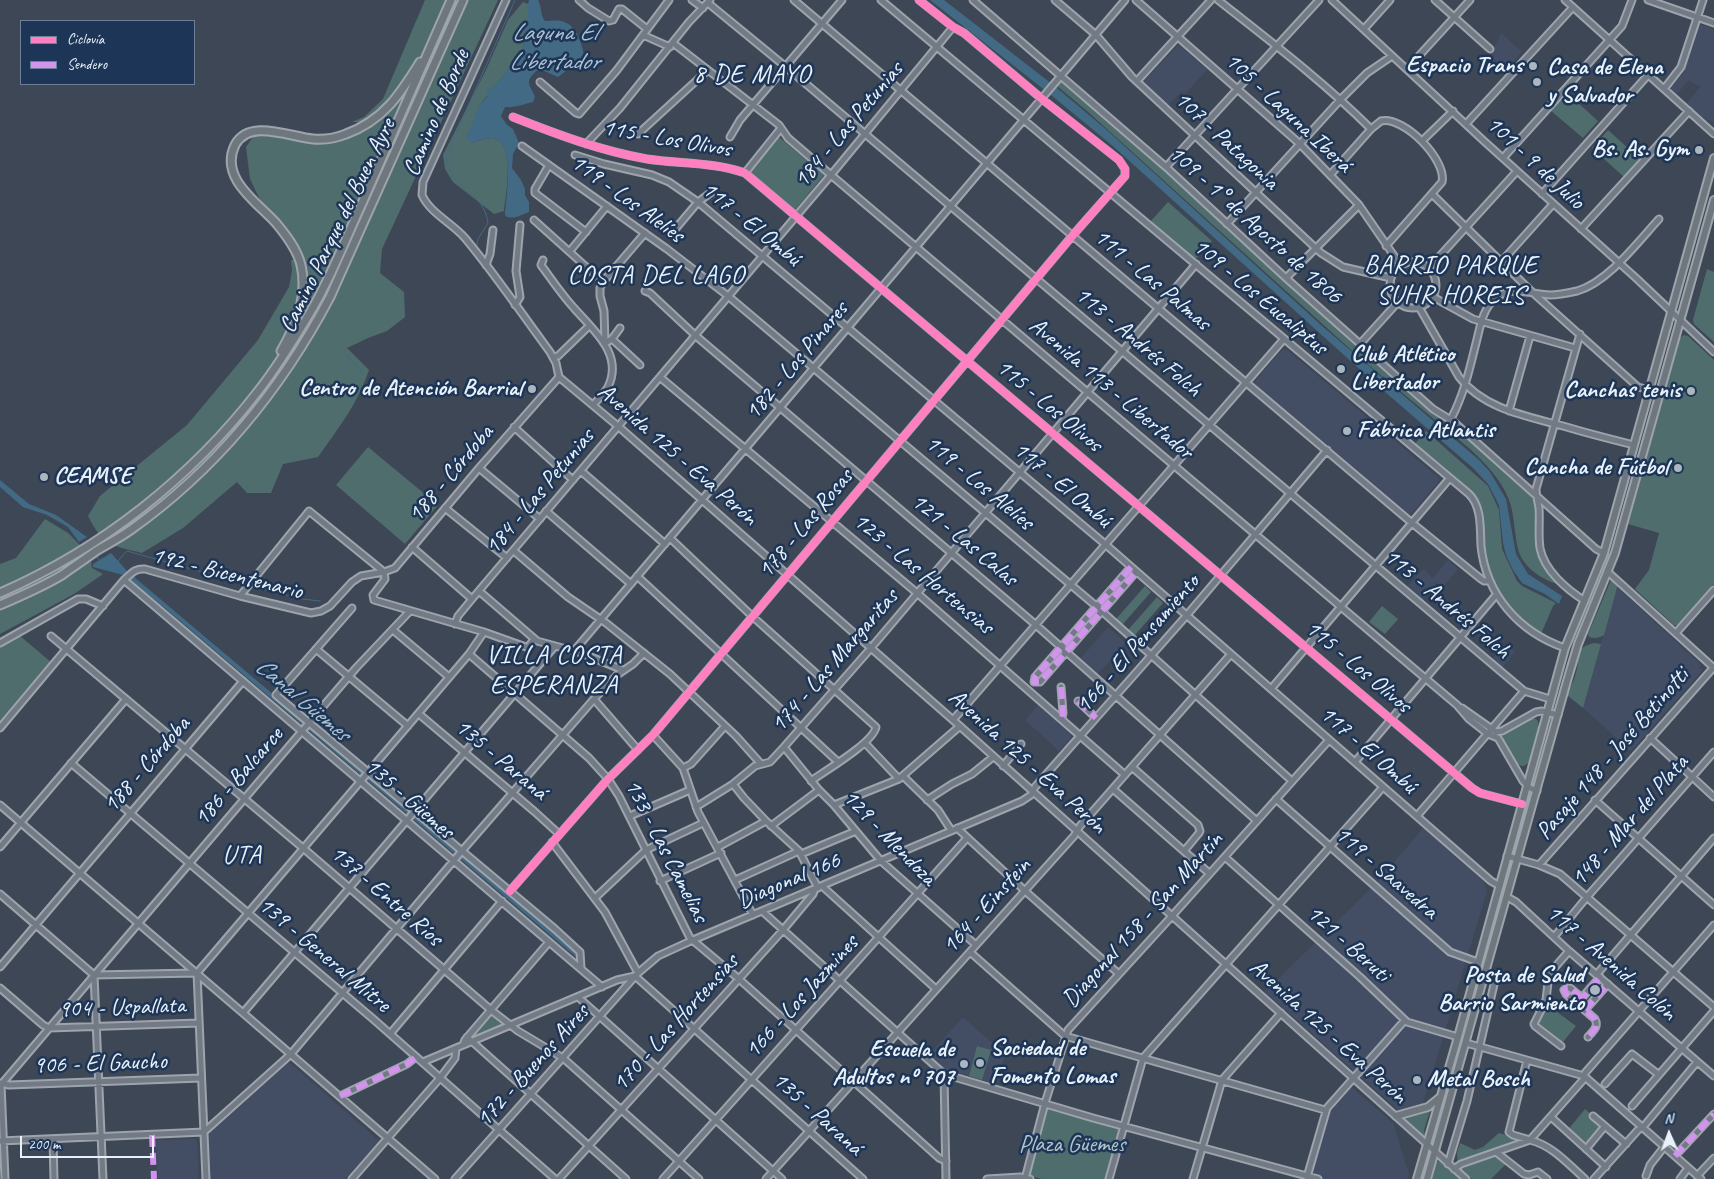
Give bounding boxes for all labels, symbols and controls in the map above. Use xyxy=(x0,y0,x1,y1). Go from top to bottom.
water label: Laguna El Libertador xyxy=(509,18,599,77)
legend xyxy=(20,20,195,85)
text: Ciclovía xyxy=(67,30,104,49)
street label: Camino de Borde xyxy=(397,45,477,181)
street label: 105 - Laguna Iberá xyxy=(1218,47,1358,179)
place label: Espacio Trans xyxy=(1406,52,1523,80)
place label: Casa de Elena y Salvador xyxy=(1547,54,1663,110)
text: Sendero xyxy=(67,55,107,74)
street label: 184 - Las Petunias xyxy=(788,56,910,194)
district label: 8 DE MAYO xyxy=(692,59,812,91)
marker: Espacio Trans xyxy=(1527,60,1539,72)
marker: Casa de Elena y Salvador xyxy=(1531,76,1543,88)
street label: 107 - Patagonia xyxy=(1168,85,1284,197)
street label: 101 - 9 de Julio xyxy=(1480,110,1590,216)
street label: Camino Parque del Buen Ayre xyxy=(274,114,402,338)
street label: 115 - Los Olivos xyxy=(600,114,734,164)
place label: Bs. As. Gym xyxy=(1592,136,1689,164)
street label: 109 - 1° de Agosto de 1806 xyxy=(1162,139,1348,311)
marker: Bs. As. Gym xyxy=(1693,144,1705,156)
street label: 119 - Los Alelíes xyxy=(565,148,689,250)
street label: 117 - El Ombú xyxy=(695,175,807,273)
street label: 111 - Las Palmas xyxy=(1088,223,1216,337)
street label: 109 - Los Eucaliptus xyxy=(1187,232,1333,362)
district label: BARRIO PARQUE SUHR HOREIS xyxy=(1364,250,1538,312)
district label: COSTA DEL LAGO xyxy=(566,260,746,292)
street label: 113 - Andrés Folch xyxy=(1069,281,1207,403)
street label: 182 - Los Pinares xyxy=(739,296,855,426)
street label: Avenida 113 - Libertador xyxy=(1023,312,1199,466)
place label: Club Atlético Libertador xyxy=(1351,341,1455,397)
street label: 115 - Los Olivos xyxy=(990,353,1108,459)
marker: Club Atlético Libertador xyxy=(1335,363,1347,375)
place label: Centro de Atención Barrial xyxy=(299,375,522,403)
place label: Canchas tenis xyxy=(1564,377,1681,405)
street label: Avenida 125 - Eva Perón xyxy=(591,378,763,532)
marker: Centro de Atención Barrial xyxy=(526,383,538,395)
marker: Canchas tenis xyxy=(1685,385,1697,397)
place label: Fábrica Atlantis xyxy=(1357,417,1495,445)
street label: 188 - Córdoba xyxy=(402,419,500,529)
street label: 184 - Las Petunias xyxy=(479,423,601,561)
marker: Fábrica Atlantis xyxy=(1341,425,1353,437)
street label: 119 - Los Alelíes xyxy=(919,429,1039,537)
street label: 117 - El Ombú xyxy=(1007,436,1117,534)
place label: Cancha de Fútbol xyxy=(1524,454,1668,482)
marker: Cancha de Fútbol xyxy=(1672,462,1684,474)
place label: CEAMSE xyxy=(54,463,131,491)
street label: 178 - Las Rosas xyxy=(752,464,860,584)
marker: CEAMSE xyxy=(38,471,50,483)
street label: 121 - Las Calas xyxy=(905,487,1023,593)
street label: 123 - Las Hortensias xyxy=(847,507,999,641)
street label: 192 - Bicentenario xyxy=(148,541,306,607)
street label: 113 - Andrés Folch xyxy=(1378,543,1516,665)
street label: 166 - El Pensamiento xyxy=(1070,569,1206,719)
street label: 174 - Las Margaritas xyxy=(765,583,905,739)
street label: 115 - Los Olivos xyxy=(1299,614,1417,720)
district label: VILLA COSTA ESPERANZA xyxy=(485,640,623,701)
water label: Canal Güemes xyxy=(249,652,355,748)
street label: Pasaje 148 - José Betinotti xyxy=(1530,662,1696,846)
street label: Avenida 125 - Eva Perón xyxy=(942,683,1112,841)
street label: 117 - El Ombú xyxy=(1313,700,1423,800)
street label: 188 - Córdoba xyxy=(97,711,197,819)
street label: 135 - Paraná xyxy=(449,713,553,807)
street label: 186 - Balcarce xyxy=(188,722,290,832)
street label: 148 - Mar del Plata xyxy=(1565,749,1695,893)
street label: 135 - Güemes xyxy=(358,752,460,846)
street label: 133 - Las Camelias xyxy=(618,775,714,927)
street label: 129 - Mendoza xyxy=(836,784,942,892)
street label: 119 - Saavedra xyxy=(1328,820,1444,926)
street label: Diagonal 158 - San Martín xyxy=(1057,826,1229,1014)
street label: 137 - Entre Ríos xyxy=(324,839,448,953)
district label: UTA xyxy=(222,840,262,872)
street label: Diagonal 166 xyxy=(733,846,845,916)
street label: 164 - Einstein xyxy=(936,852,1038,960)
street label: 139 - General Mitre xyxy=(252,891,396,1019)
street label: 121 - Beruti xyxy=(1300,899,1396,989)
street label: 117 - Avenida Colón xyxy=(1540,899,1682,1027)
street label: 166 - Los Jazmines xyxy=(739,930,865,1064)
street label: 170 - Las Hortensias xyxy=(607,948,745,1098)
street label: Avenida 125 - Eva Perón xyxy=(1243,953,1413,1111)
place label: Posta de Salud Barrio Sarmiento xyxy=(1438,962,1584,1018)
marker: Posta de Salud Barrio Sarmiento xyxy=(1588,983,1602,997)
street label: 904 - Uspallata xyxy=(58,991,186,1025)
street label: 172 - Buenos Aires xyxy=(470,999,596,1133)
place label: Sociedad de Fomento Lomas xyxy=(990,1035,1115,1091)
place label: Escuela de Adultos nº 707 xyxy=(833,1036,954,1092)
street label: 906 - El Gaucho xyxy=(33,1047,167,1081)
marker: Sociedad de Fomento Lomas xyxy=(974,1057,986,1069)
marker: Escuela de Adultos nº 707 xyxy=(958,1058,970,1070)
street label: 135 - Paraná xyxy=(766,1066,868,1162)
place label: Metal Bosch xyxy=(1427,1066,1530,1094)
marker: Metal Bosch xyxy=(1411,1074,1423,1086)
north arrow xyxy=(1644,1109,1694,1159)
text: N xyxy=(1664,1110,1673,1127)
scale bar xyxy=(22,1126,156,1158)
park label: Plaza Güemes xyxy=(1019,1131,1125,1159)
text: 200 m xyxy=(28,1135,60,1154)

